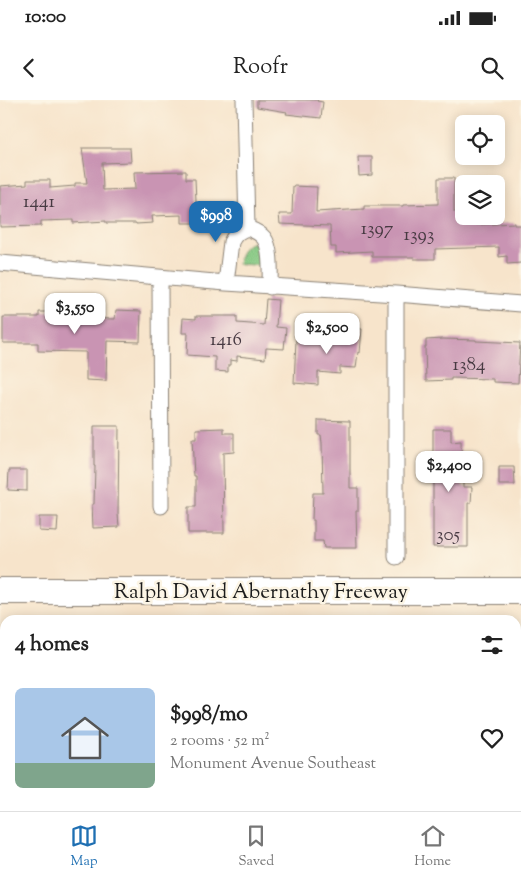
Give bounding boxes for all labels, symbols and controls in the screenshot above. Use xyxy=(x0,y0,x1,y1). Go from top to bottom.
text: 10:00 xyxy=(25,4,66,31)
text: Roofr xyxy=(233,52,288,84)
icon: back xyxy=(15,54,43,82)
icon: search xyxy=(478,54,506,82)
map controls xyxy=(455,115,505,225)
button: locate xyxy=(455,115,505,165)
button: layers xyxy=(455,175,505,225)
house number: 1441 xyxy=(23,189,56,216)
pin: $998 xyxy=(186,200,246,243)
text: $998 xyxy=(200,205,232,228)
house number: 1397 xyxy=(361,216,394,243)
house number: 1393 xyxy=(404,222,434,249)
pin: $3,550 xyxy=(34,292,116,335)
text: $3,550 xyxy=(56,297,94,320)
pin: $2,500 xyxy=(286,312,368,355)
text: $2,500 xyxy=(306,317,348,340)
house number: 1416 xyxy=(210,327,242,354)
house number: 1384 xyxy=(452,352,486,379)
pin: $2,400 xyxy=(408,450,490,493)
text: $2,400 xyxy=(427,455,471,478)
house number: 305 xyxy=(436,522,461,549)
street label: Ralph David Abernathy Freeway xyxy=(114,578,409,608)
text: 4 homes xyxy=(15,630,89,660)
icon: filters xyxy=(478,631,506,659)
text: $998/mo xyxy=(170,700,248,730)
icon: home xyxy=(55,708,115,768)
icon: heart xyxy=(478,724,506,752)
text: 2 rooms · 52 m² xyxy=(170,730,270,753)
text: Monument Avenue Southeast xyxy=(170,753,376,776)
tab: Map xyxy=(70,822,98,872)
tab: Saved xyxy=(238,822,274,872)
tab: Home xyxy=(414,822,451,872)

